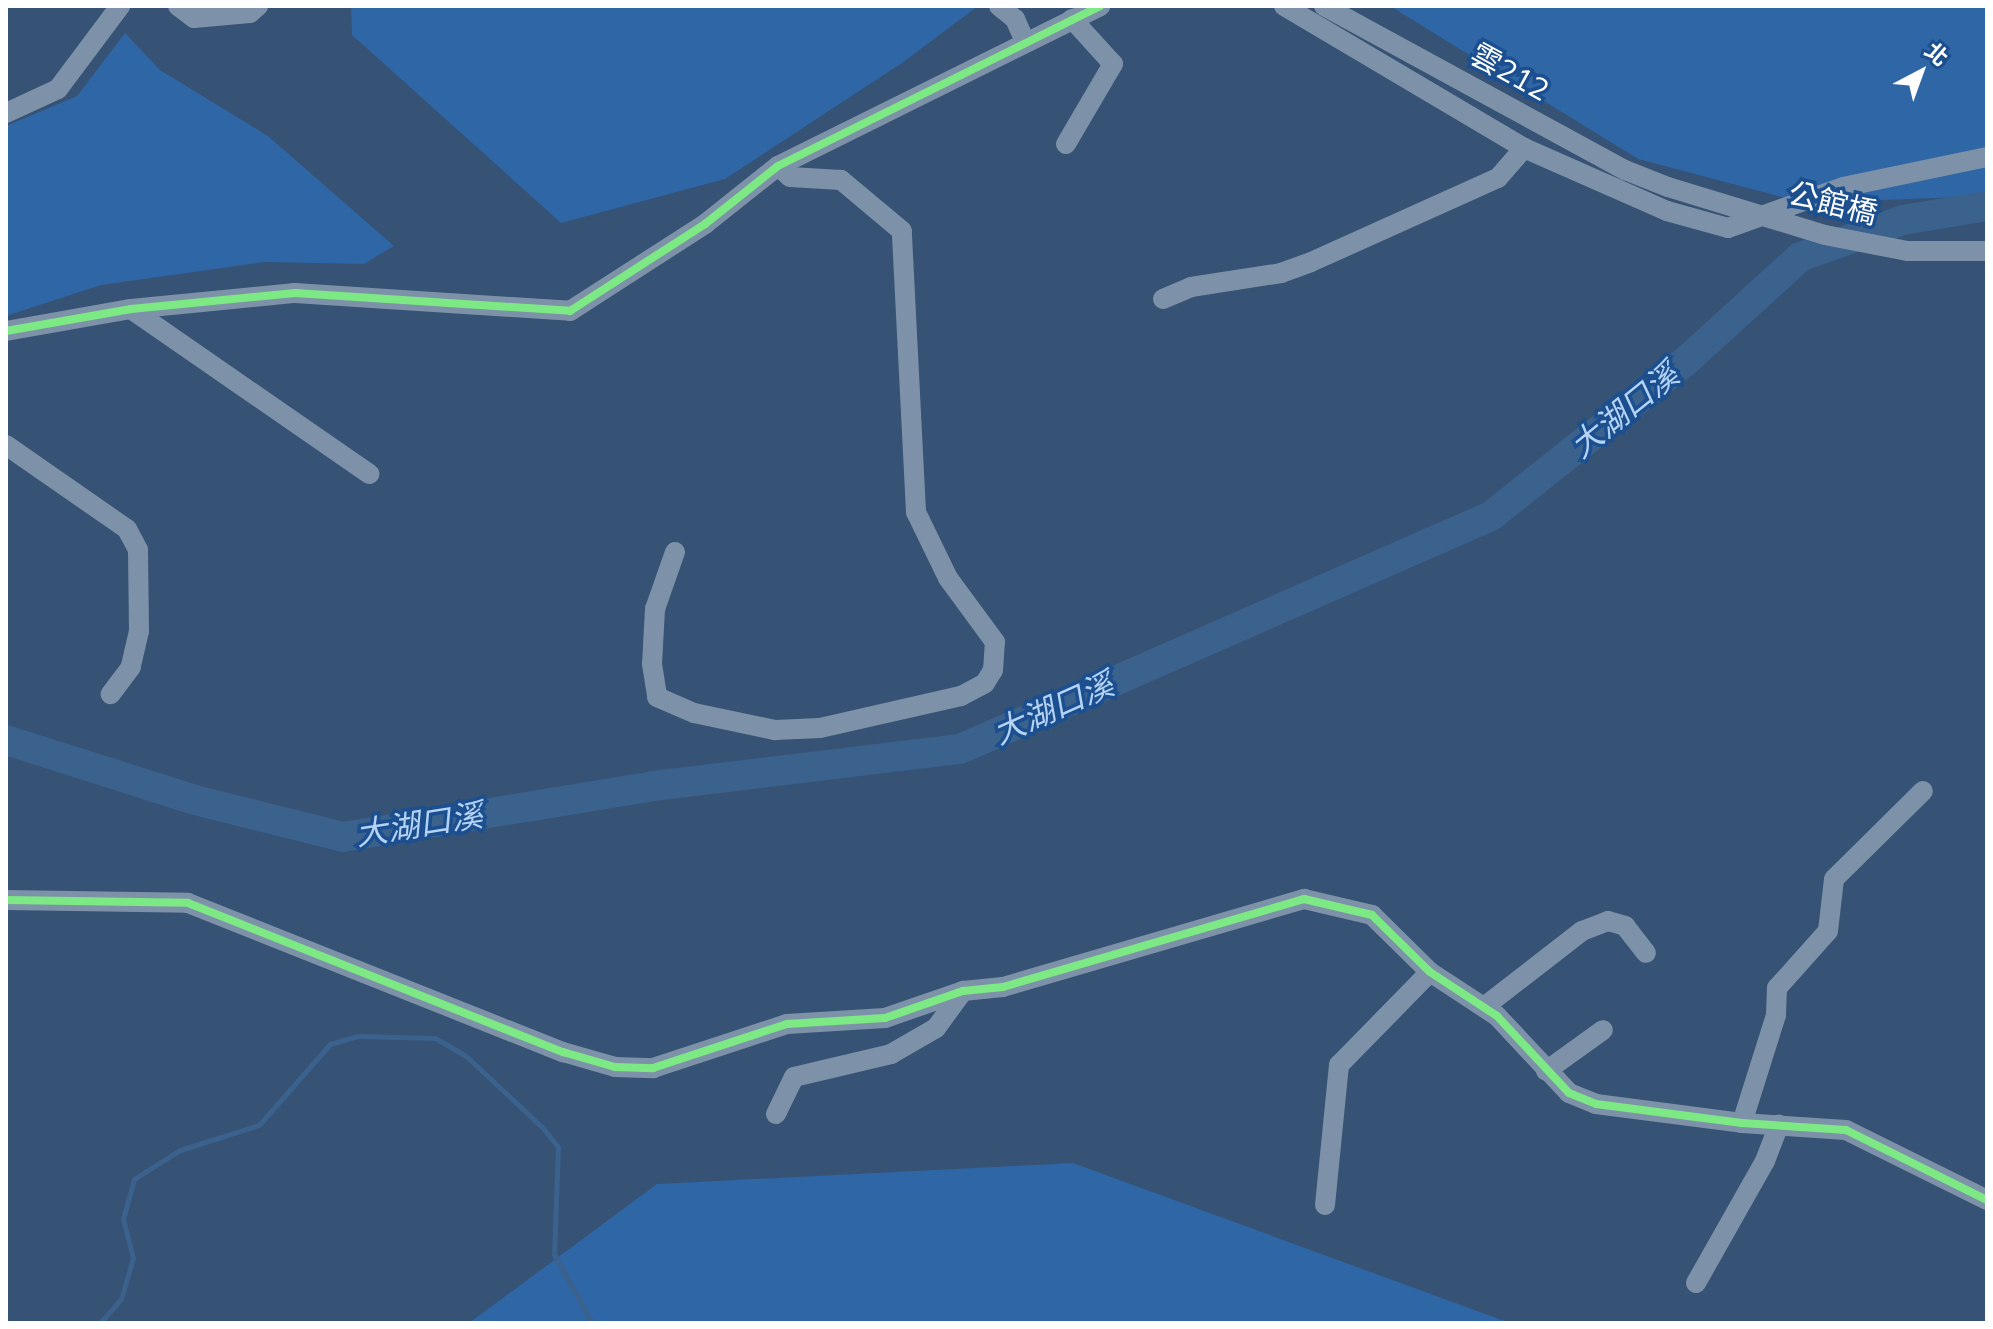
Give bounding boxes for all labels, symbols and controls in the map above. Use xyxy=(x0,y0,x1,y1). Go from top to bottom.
north arrow xyxy=(1881,32,1961,112)
street label: 雲212 xyxy=(1465,36,1555,108)
text: 北 xyxy=(1919,36,1954,72)
street label: 公館橋 xyxy=(1785,175,1881,231)
water label: 大湖口溪 xyxy=(1562,355,1686,465)
water label: 大湖口溪 xyxy=(987,664,1119,752)
water label: 大湖口溪 xyxy=(353,795,485,853)

